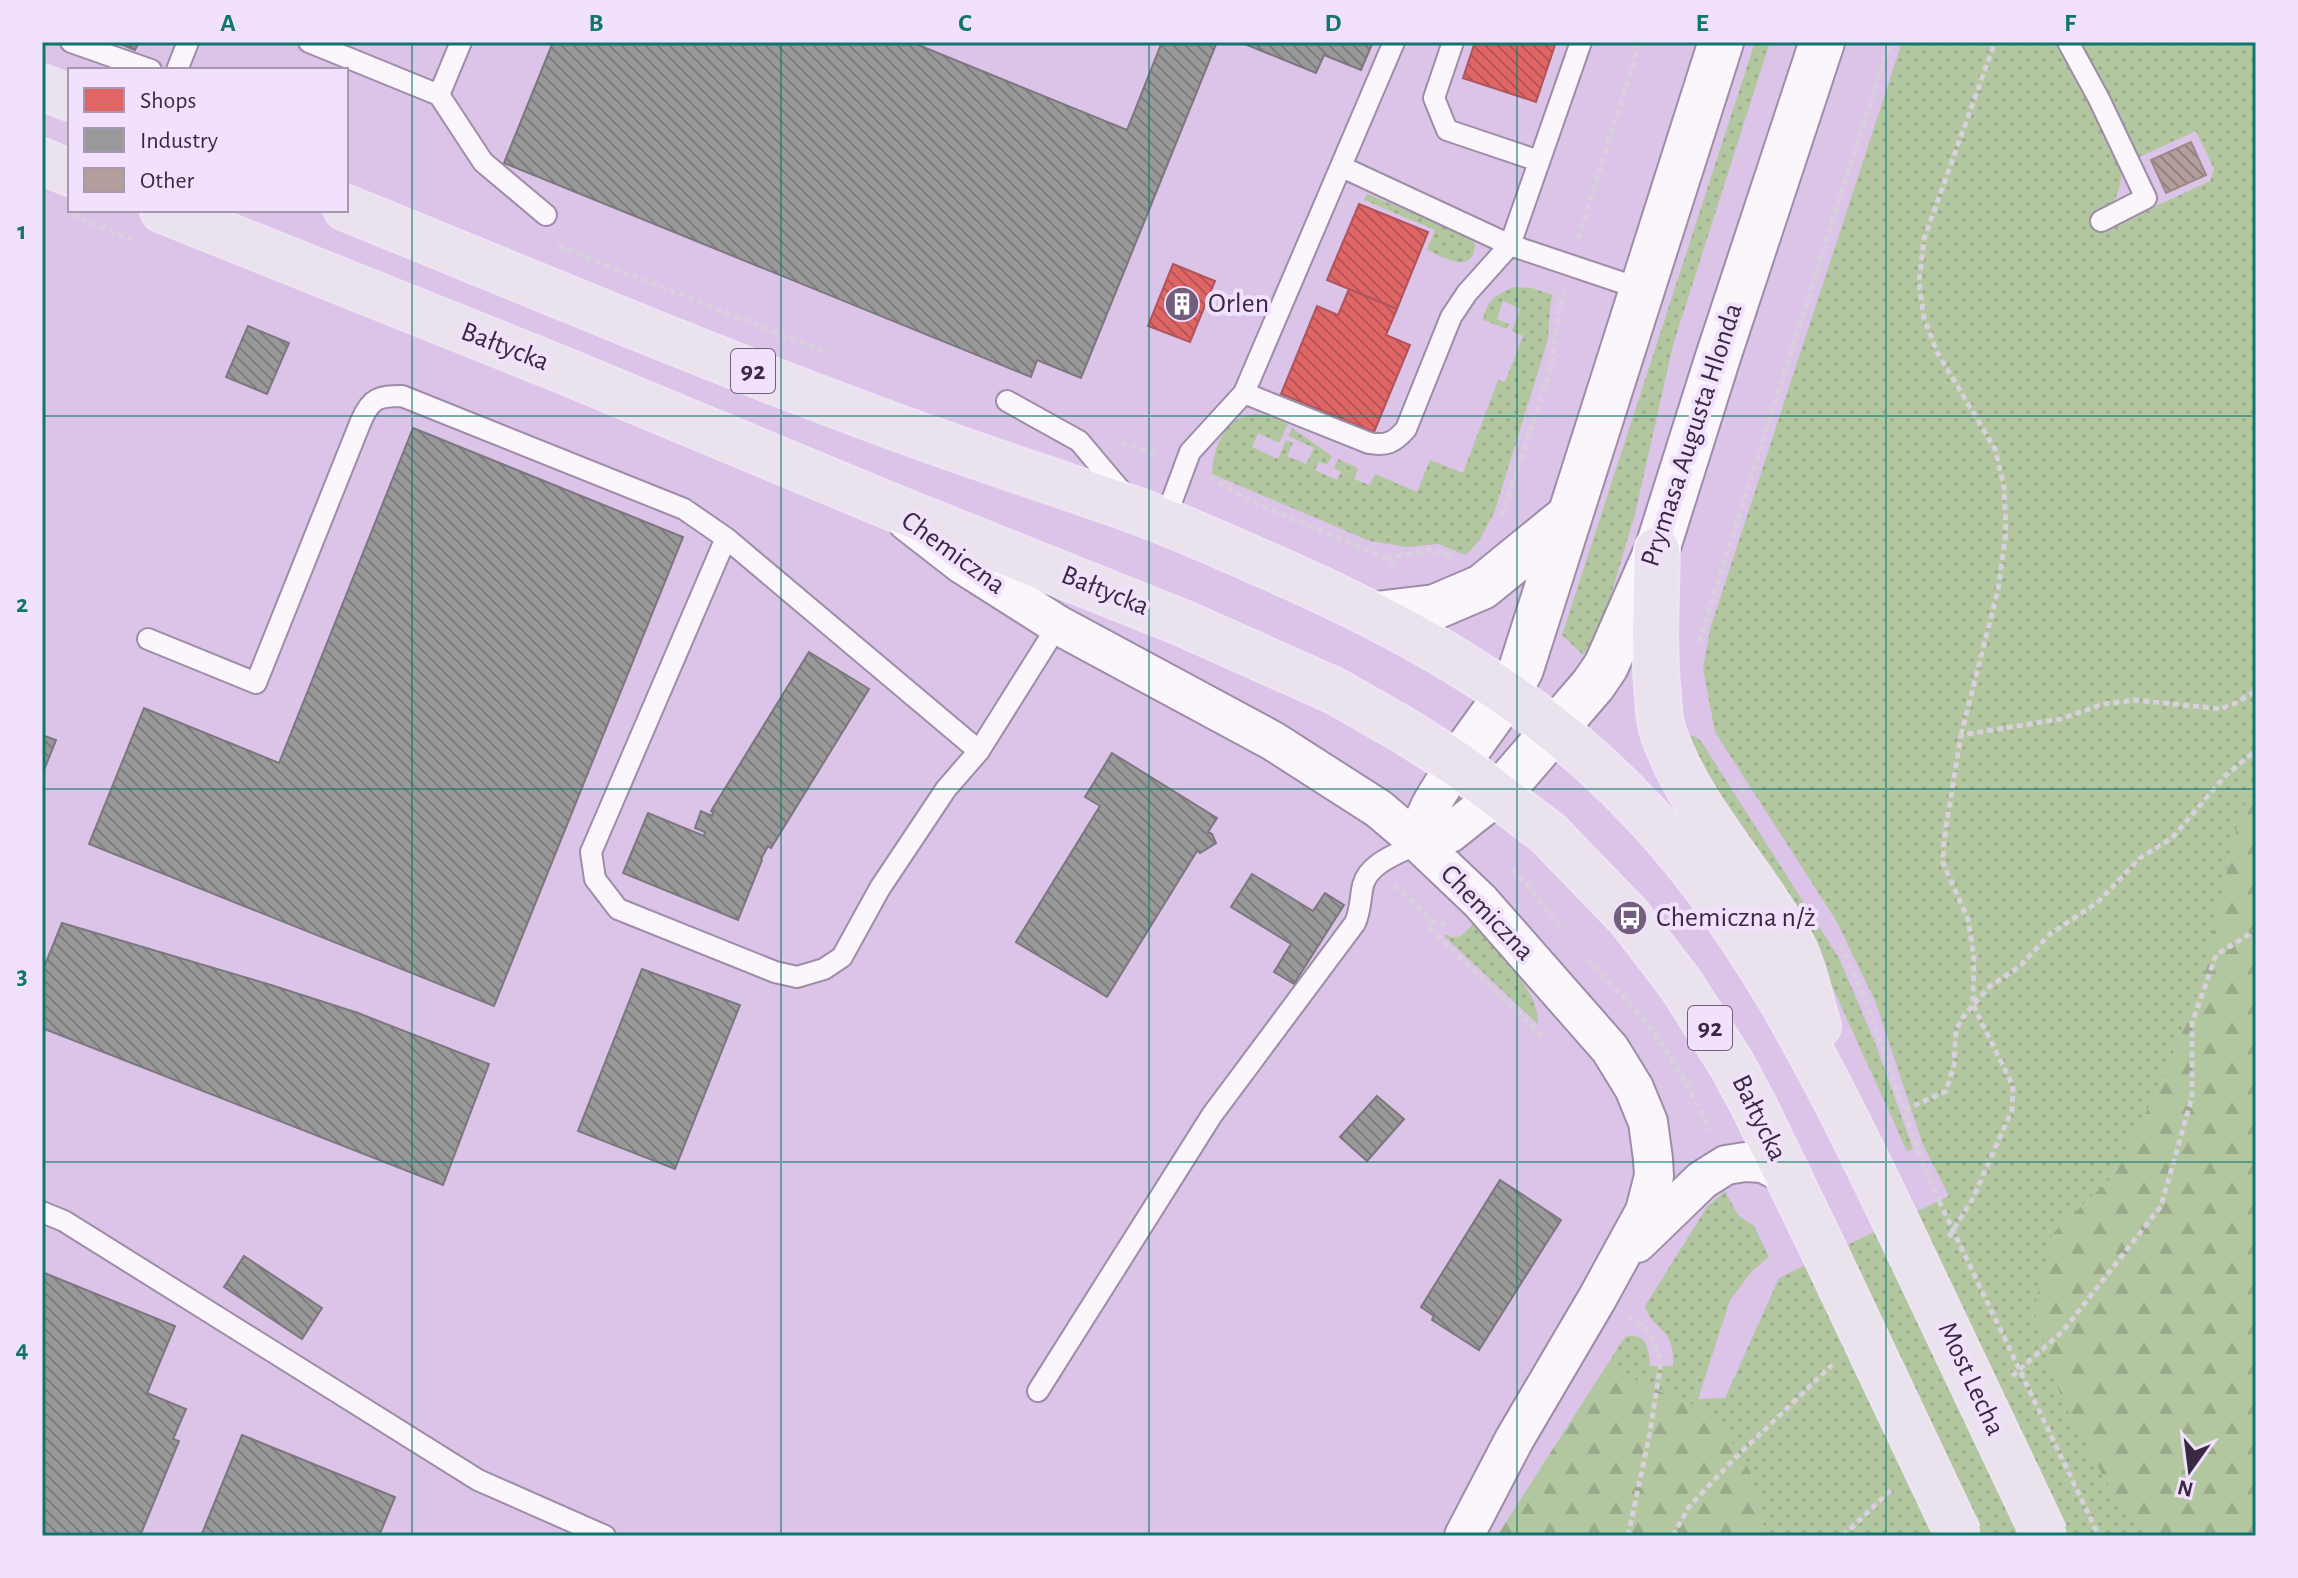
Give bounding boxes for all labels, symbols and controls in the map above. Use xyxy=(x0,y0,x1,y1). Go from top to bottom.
text: A xyxy=(220,10,236,36)
text: B xyxy=(588,10,604,36)
text: C xyxy=(958,10,972,36)
text: D xyxy=(1324,10,1342,36)
text: E xyxy=(1695,10,1709,36)
text: F xyxy=(2064,10,2077,36)
legend xyxy=(68,68,348,212)
text: Shops xyxy=(140,89,196,113)
text: Industry xyxy=(140,129,218,153)
text: Other xyxy=(140,169,194,193)
text: 1 xyxy=(17,218,27,244)
building icon: Orlen xyxy=(1163,285,1201,323)
place label: Orlen xyxy=(1208,290,1269,318)
street label: Prymasa Augusta Hlonda xyxy=(1636,300,1748,570)
street label: Bałtycka xyxy=(457,318,553,377)
road number: 92 xyxy=(731,349,775,393)
street label: Chemiczna xyxy=(896,506,1010,600)
street label: Bałtycka xyxy=(1057,561,1153,621)
text: 2 xyxy=(16,591,28,617)
street label: Chemiczna xyxy=(1435,860,1539,966)
bus stop icon: Chemiczna n/ż xyxy=(1611,899,1649,937)
place label: Chemiczna n/ż xyxy=(1656,904,1816,932)
text: 3 xyxy=(16,963,28,989)
road number: 92 xyxy=(1688,1006,1732,1050)
street label: Bałtycka xyxy=(1726,1071,1792,1165)
street label: Most Lecha xyxy=(1933,1318,2009,1440)
text: 4 xyxy=(15,1336,29,1362)
north arrow xyxy=(2150,1430,2230,1510)
text: N xyxy=(2175,1476,2195,1501)

